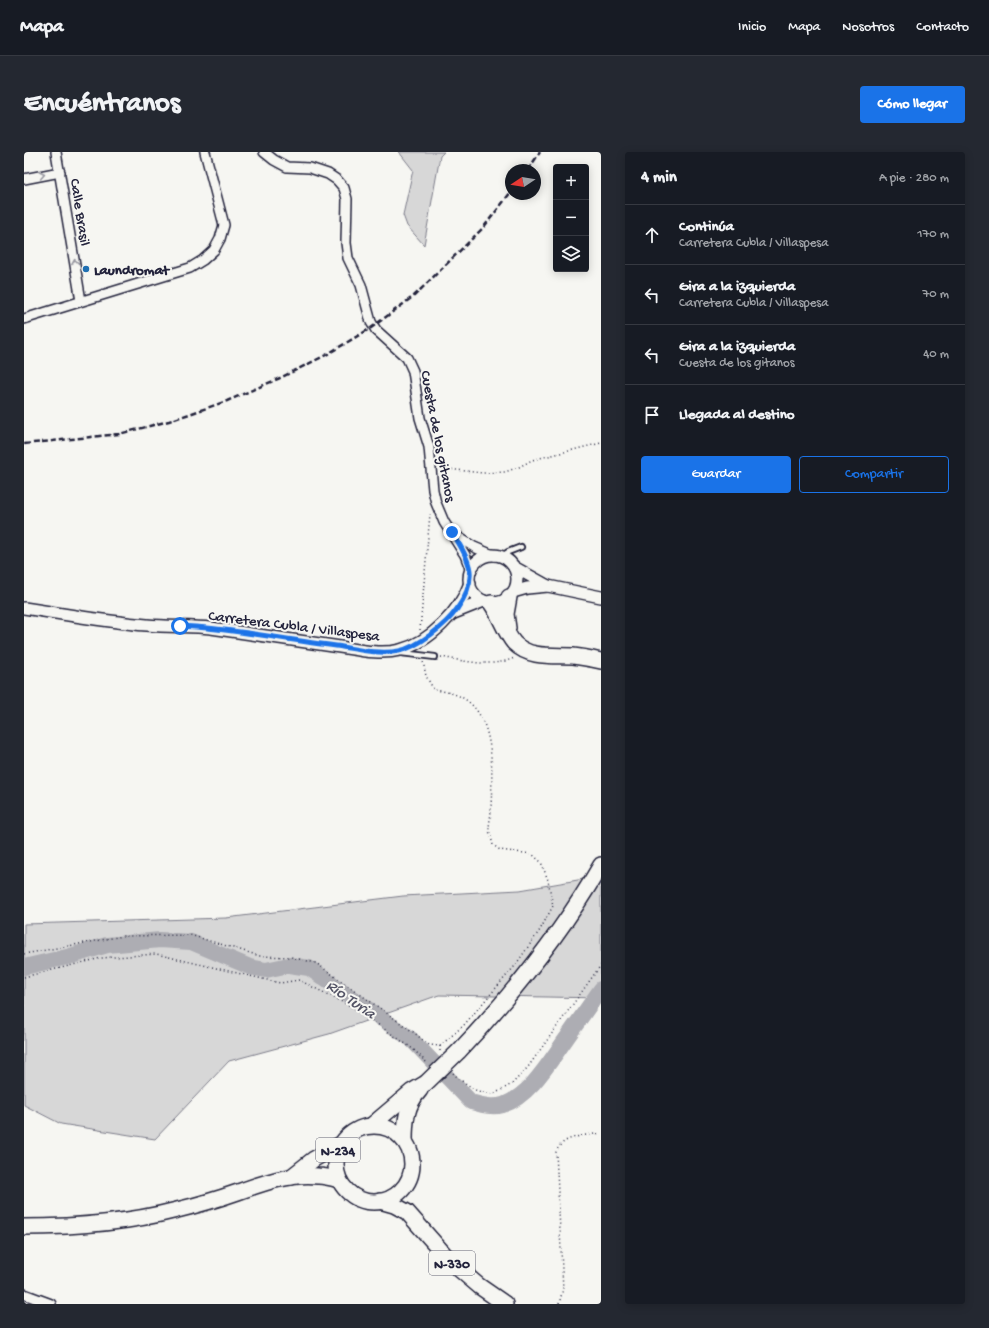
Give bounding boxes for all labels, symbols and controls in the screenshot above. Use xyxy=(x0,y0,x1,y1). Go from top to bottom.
text: Mapa xyxy=(20,16,64,39)
text: Inicio xyxy=(738,19,766,36)
text: Mapa xyxy=(788,19,820,36)
text: Nosotros xyxy=(842,19,894,36)
text: Contacto xyxy=(916,19,969,36)
button: Cómo llegar xyxy=(860,86,965,123)
text: Encuéntranos xyxy=(24,88,180,121)
north arrow xyxy=(505,164,541,200)
map controls xyxy=(553,164,589,272)
button: + xyxy=(553,164,589,200)
text: 4 min xyxy=(641,168,677,188)
text: A pie · 280 m xyxy=(879,171,949,186)
one-way arrow xyxy=(39,172,45,180)
street label: Calle Brasil xyxy=(65,177,93,247)
button: − xyxy=(553,200,589,236)
text: Continúa xyxy=(679,218,734,236)
icon: ahead xyxy=(641,224,663,246)
text: 170 m xyxy=(917,227,949,242)
button: layers xyxy=(553,236,589,272)
text: Carretera Cubla / Villaspesa xyxy=(679,236,828,251)
one-way arrow xyxy=(71,259,80,265)
place label: Laundromat xyxy=(94,262,171,280)
marker: Laundromat xyxy=(81,264,91,274)
text: Gira a la izquierda xyxy=(679,278,795,296)
icon: left xyxy=(641,284,663,306)
text: 70 m xyxy=(923,287,949,302)
text: Carretera Cubla / Villaspesa xyxy=(679,296,828,311)
text: Gira a la izquierda xyxy=(679,338,795,356)
icon: left xyxy=(641,344,663,366)
text: 40 m xyxy=(923,347,949,362)
text: Cuesta de los gitanos xyxy=(679,356,795,371)
street label: Cuesta de los gitanos xyxy=(415,369,459,504)
icon: arrive xyxy=(641,404,663,426)
text: Llegada al destino xyxy=(679,406,795,424)
button: Guardar xyxy=(641,456,791,493)
button: Compartir xyxy=(799,456,949,493)
route end xyxy=(443,523,461,541)
street label: Carretera Cubla / Villaspesa xyxy=(207,608,381,647)
route start xyxy=(171,617,189,635)
water label: Río Turia xyxy=(322,977,379,1025)
road number: N-234 xyxy=(316,1138,360,1162)
road number: N-330 xyxy=(429,1251,475,1275)

